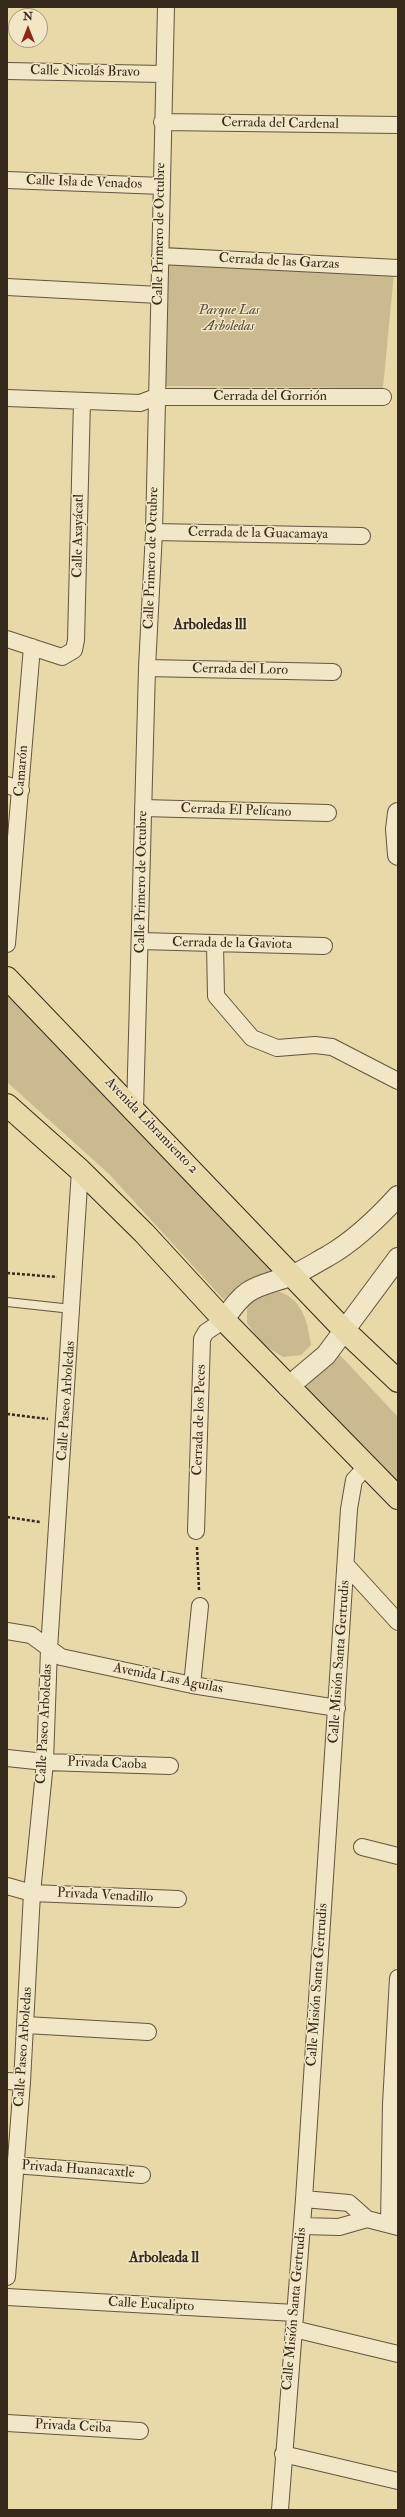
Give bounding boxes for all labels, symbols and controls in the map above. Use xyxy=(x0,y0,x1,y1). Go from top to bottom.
north arrow xyxy=(8,8,48,48)
text: N xyxy=(23,10,33,23)
street label: Calle Nicolás Bravo xyxy=(30,63,140,81)
street label: Cerrada del Cardenal xyxy=(221,115,339,133)
street label: Calle Primero de Octubre xyxy=(150,163,170,305)
street label: Calle Isla de Venados xyxy=(26,173,142,193)
street label: Cerrada de las Garzas xyxy=(218,250,340,274)
park label: Parque Las Arboledas xyxy=(199,303,259,336)
street label: Cerrada del Gorrión xyxy=(213,389,327,405)
street label: Calle Primero de Octubre xyxy=(141,486,163,630)
street label: Calle Axayácatl xyxy=(70,494,88,578)
street label: Cerrada de la Guacamaya xyxy=(188,524,328,544)
district label: Arboledas lll xyxy=(173,617,247,635)
street label: Cerrada del Loro xyxy=(192,661,288,679)
street label: Camarón xyxy=(11,745,33,797)
street label: Cerrada El Pelícano xyxy=(180,801,292,821)
street label: Calle Primero de Octubre xyxy=(132,811,152,953)
street label: Cerrada de la Gaviota xyxy=(172,935,292,953)
street label: Avenida Libramiento 2 xyxy=(101,1074,201,1178)
street label: Calle Paseo Arboledas xyxy=(54,1340,80,1462)
street label: Cerrada de los Peces xyxy=(190,1364,210,1476)
street label: Calle Misión Santa Gertrudis xyxy=(326,1580,354,1744)
street label: Avenida Las Aguilas xyxy=(112,1660,224,1698)
street label: Calle Paseo Arboledas xyxy=(33,1663,57,1785)
street label: Privada Caoba xyxy=(67,1754,147,1774)
street label: Privada Venadillo xyxy=(56,1885,154,1907)
street label: Calle Misión Santa Gertrudis xyxy=(304,1903,332,2067)
street label: Calle Paseo Arboledas xyxy=(11,1986,37,2108)
street label: Privada Huanacaxtle xyxy=(21,2158,135,2182)
street label: Calle Misión Santa Gertrudis xyxy=(280,2227,310,2391)
district label: Arboleada ll xyxy=(129,2250,199,2268)
street label: Calle Eucalipto xyxy=(108,2294,194,2316)
street label: Privada Ceiba xyxy=(34,2417,112,2437)

